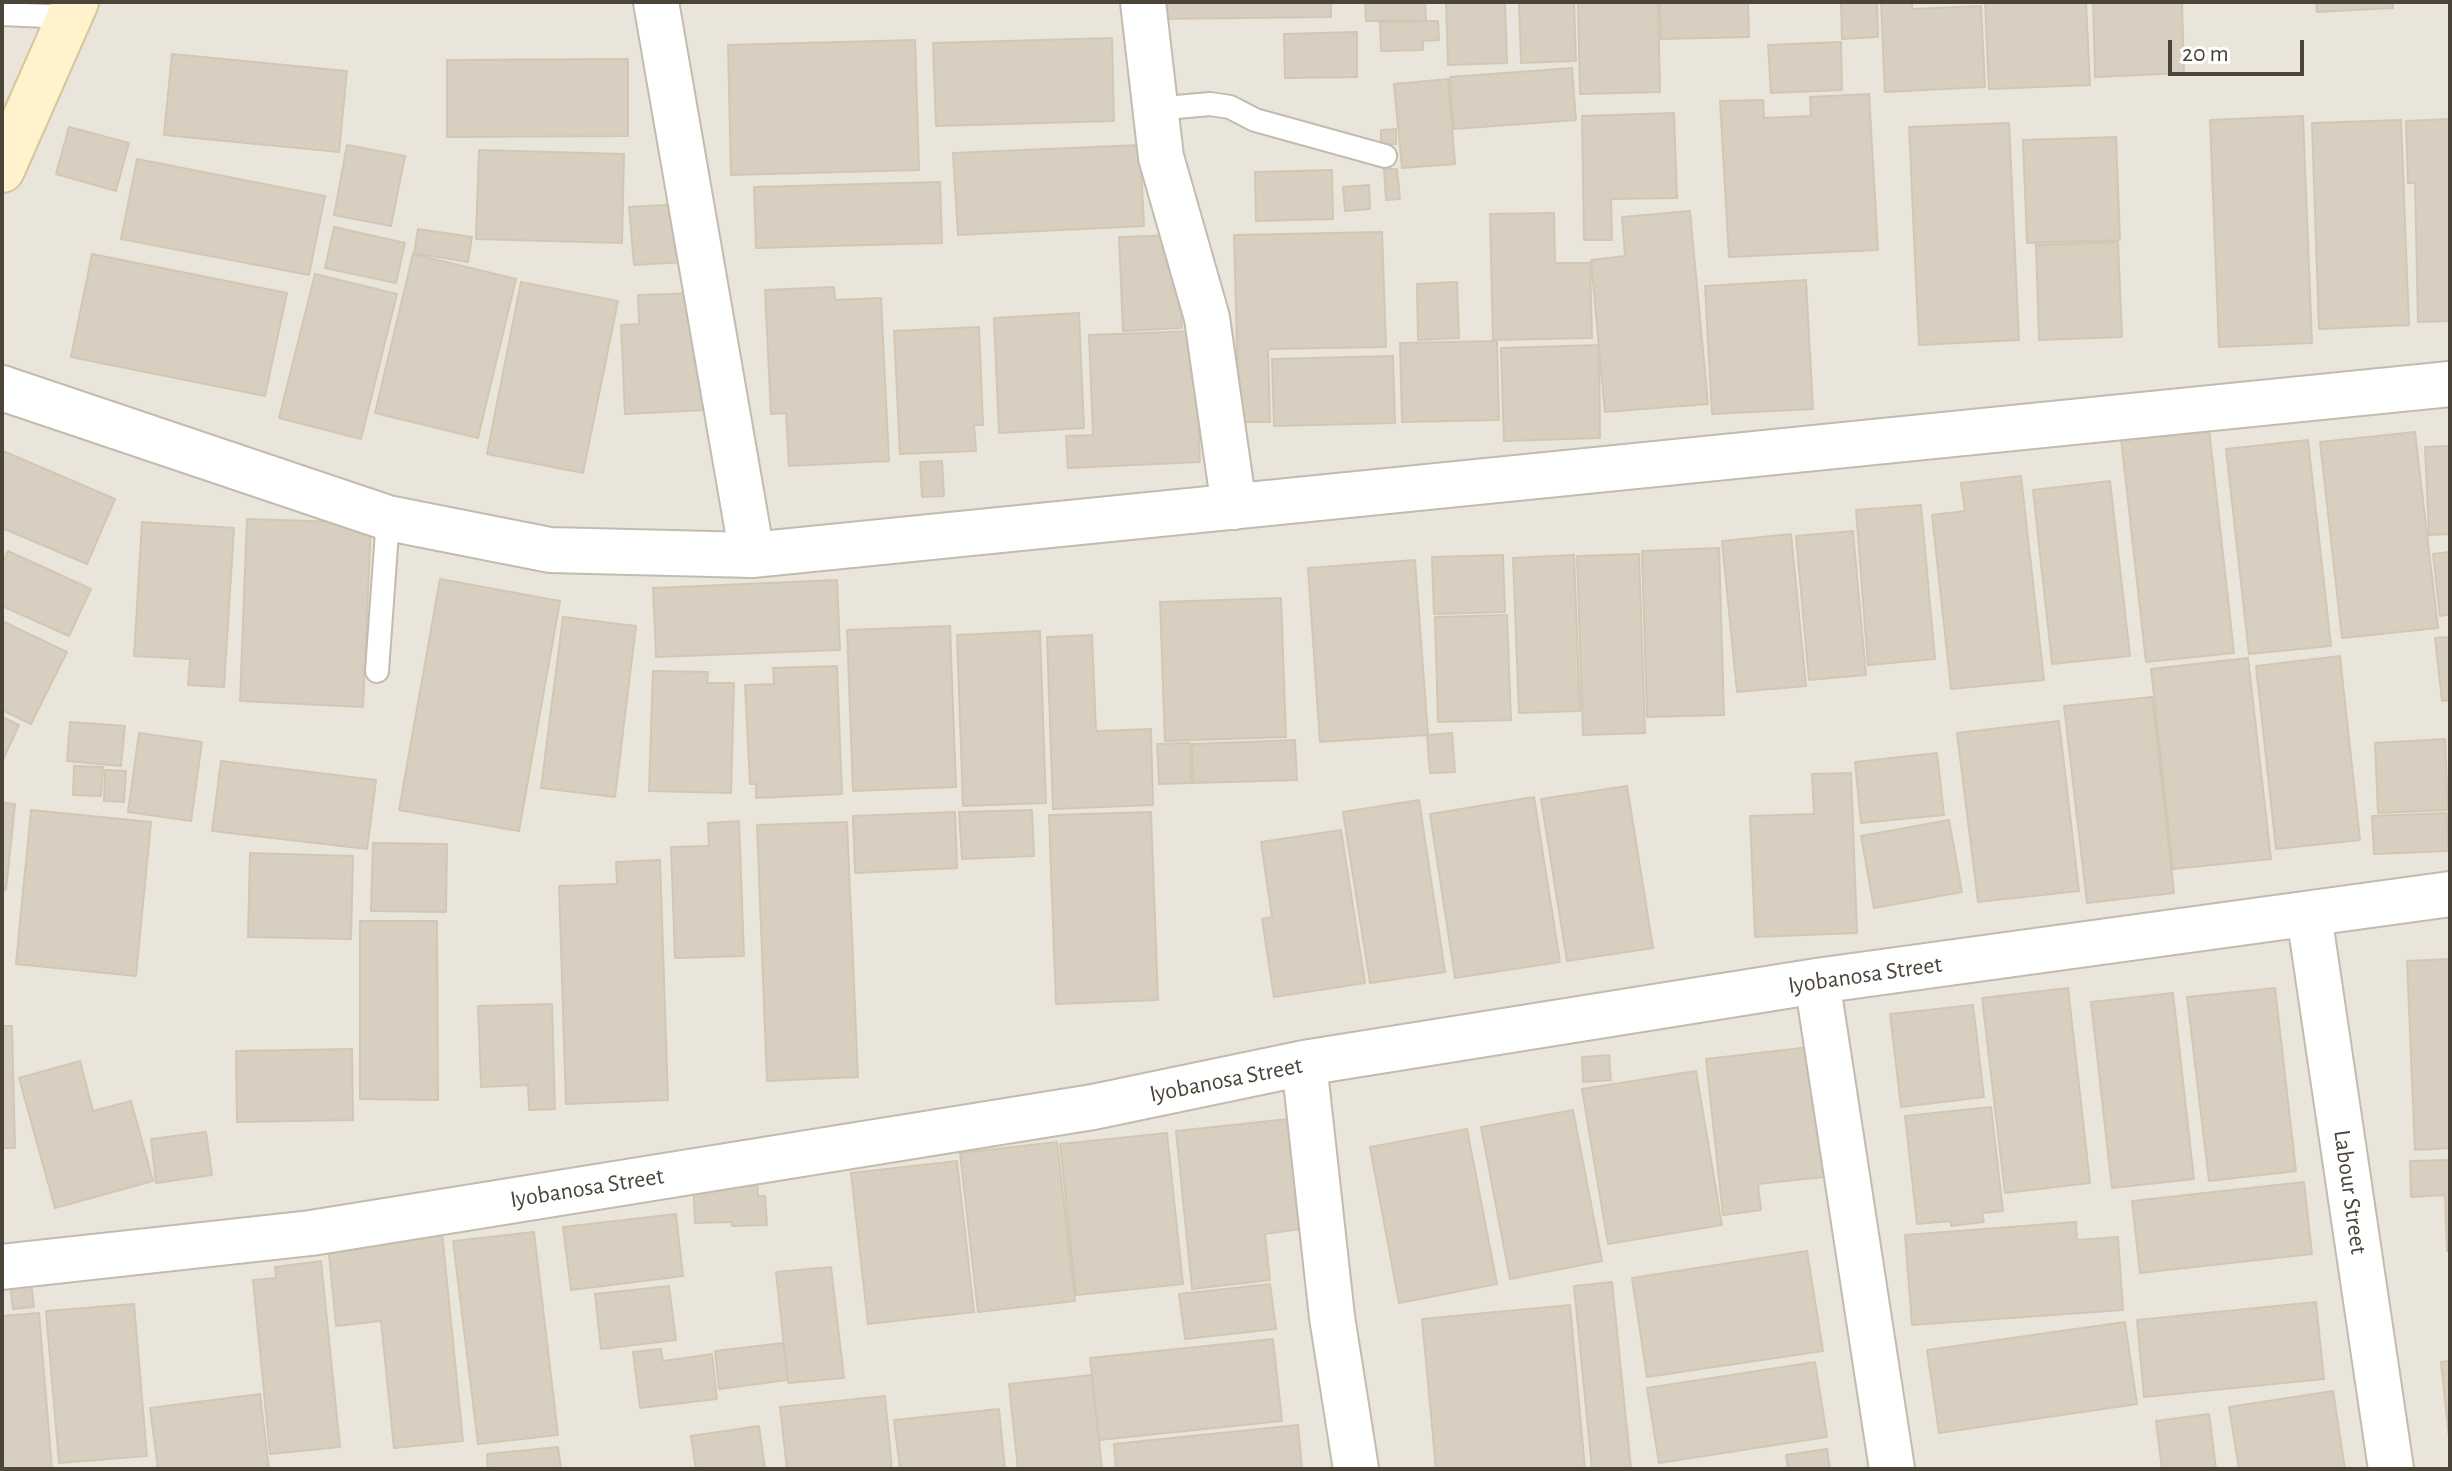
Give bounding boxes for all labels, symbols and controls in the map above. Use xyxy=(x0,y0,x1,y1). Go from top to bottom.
scale bar xyxy=(2172,24,2308,74)
text: 20 m xyxy=(2182,42,2229,66)
street label: Iyobanosa Street xyxy=(1786,950,1944,1000)
street label: Iyobanosa Street xyxy=(1147,1051,1305,1109)
street label: Labour Street xyxy=(2327,1128,2373,1256)
street label: Iyobanosa Street xyxy=(508,1162,666,1214)

